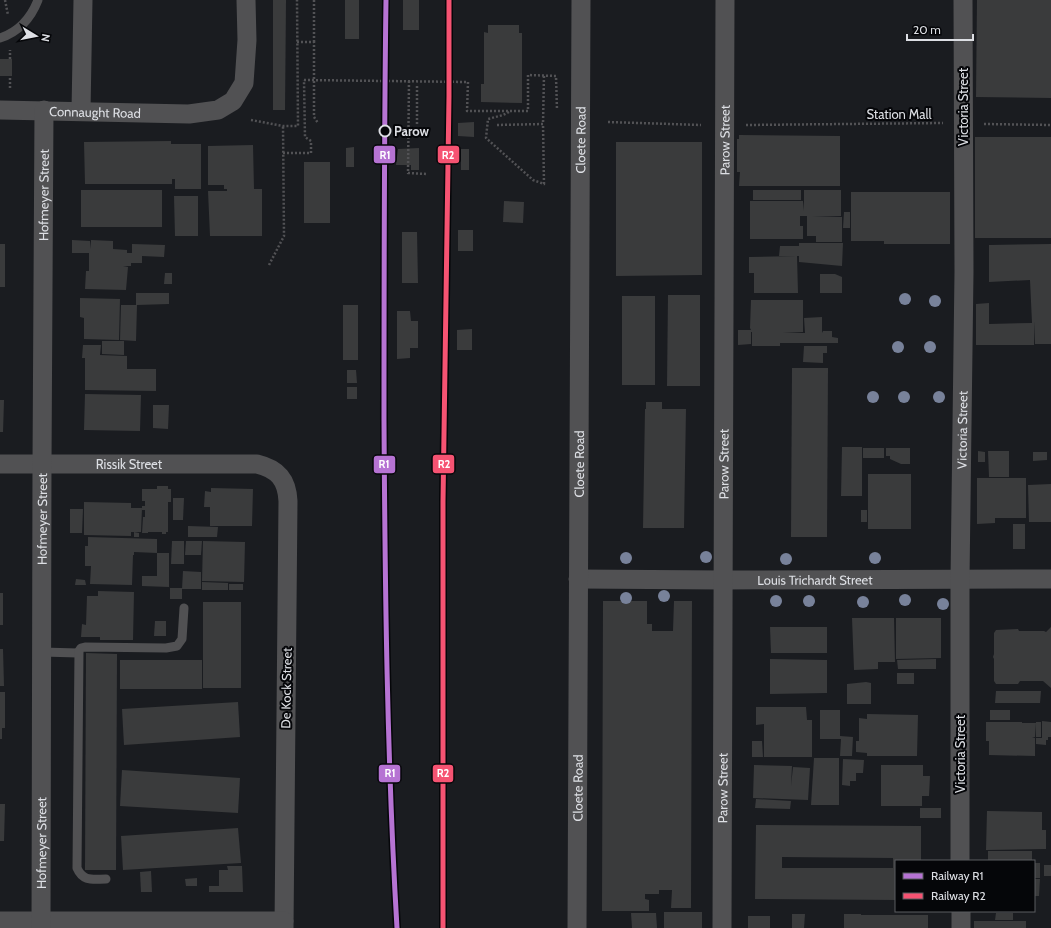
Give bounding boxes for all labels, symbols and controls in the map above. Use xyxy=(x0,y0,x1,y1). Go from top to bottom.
north arrow xyxy=(16,16,56,56)
scale bar xyxy=(907,16,973,42)
text: 20 m xyxy=(913,22,941,37)
text: N xyxy=(38,33,53,43)
street label: Victoria Street xyxy=(955,67,971,146)
street label: Connaught Road xyxy=(49,103,141,121)
street label: Parow Street xyxy=(716,104,733,175)
street label: Cloete Road xyxy=(572,106,589,174)
street label: Station Mall xyxy=(866,106,932,122)
place label: Parow xyxy=(394,123,430,139)
marker: Parow xyxy=(378,124,392,138)
line badge: R1 xyxy=(373,145,396,164)
line badge: R2 xyxy=(437,145,460,164)
street label: Hofmeyer Street xyxy=(35,148,52,241)
text: R1 xyxy=(380,148,390,162)
text: R2 xyxy=(442,148,455,162)
street label: Victoria Street xyxy=(953,390,970,469)
street label: Parow Street xyxy=(715,428,732,499)
street label: Cloete Road xyxy=(571,430,587,498)
line badge: R2 xyxy=(432,454,455,474)
line badge: R1 xyxy=(373,455,396,474)
street label: Rissik Street xyxy=(96,456,163,472)
text: R1 xyxy=(379,457,389,471)
text: R2 xyxy=(438,457,451,471)
street label: Hofmeyer Street xyxy=(34,472,50,565)
street label: Louis Trichardt Street xyxy=(757,572,873,588)
street label: De Kock Street xyxy=(277,647,295,729)
street label: Victoria Street xyxy=(952,714,968,793)
street label: Parow Street xyxy=(714,752,731,823)
street label: Cloete Road xyxy=(569,754,586,822)
line badge: R1 xyxy=(378,764,401,783)
line badge: R2 xyxy=(432,764,454,783)
text: R1 xyxy=(385,766,395,780)
text: R2 xyxy=(437,766,450,780)
street label: Hofmeyer Street xyxy=(33,796,49,889)
legend xyxy=(895,860,1035,912)
text: Railway R1 xyxy=(931,868,983,883)
text: Railway R2 xyxy=(931,888,986,903)

